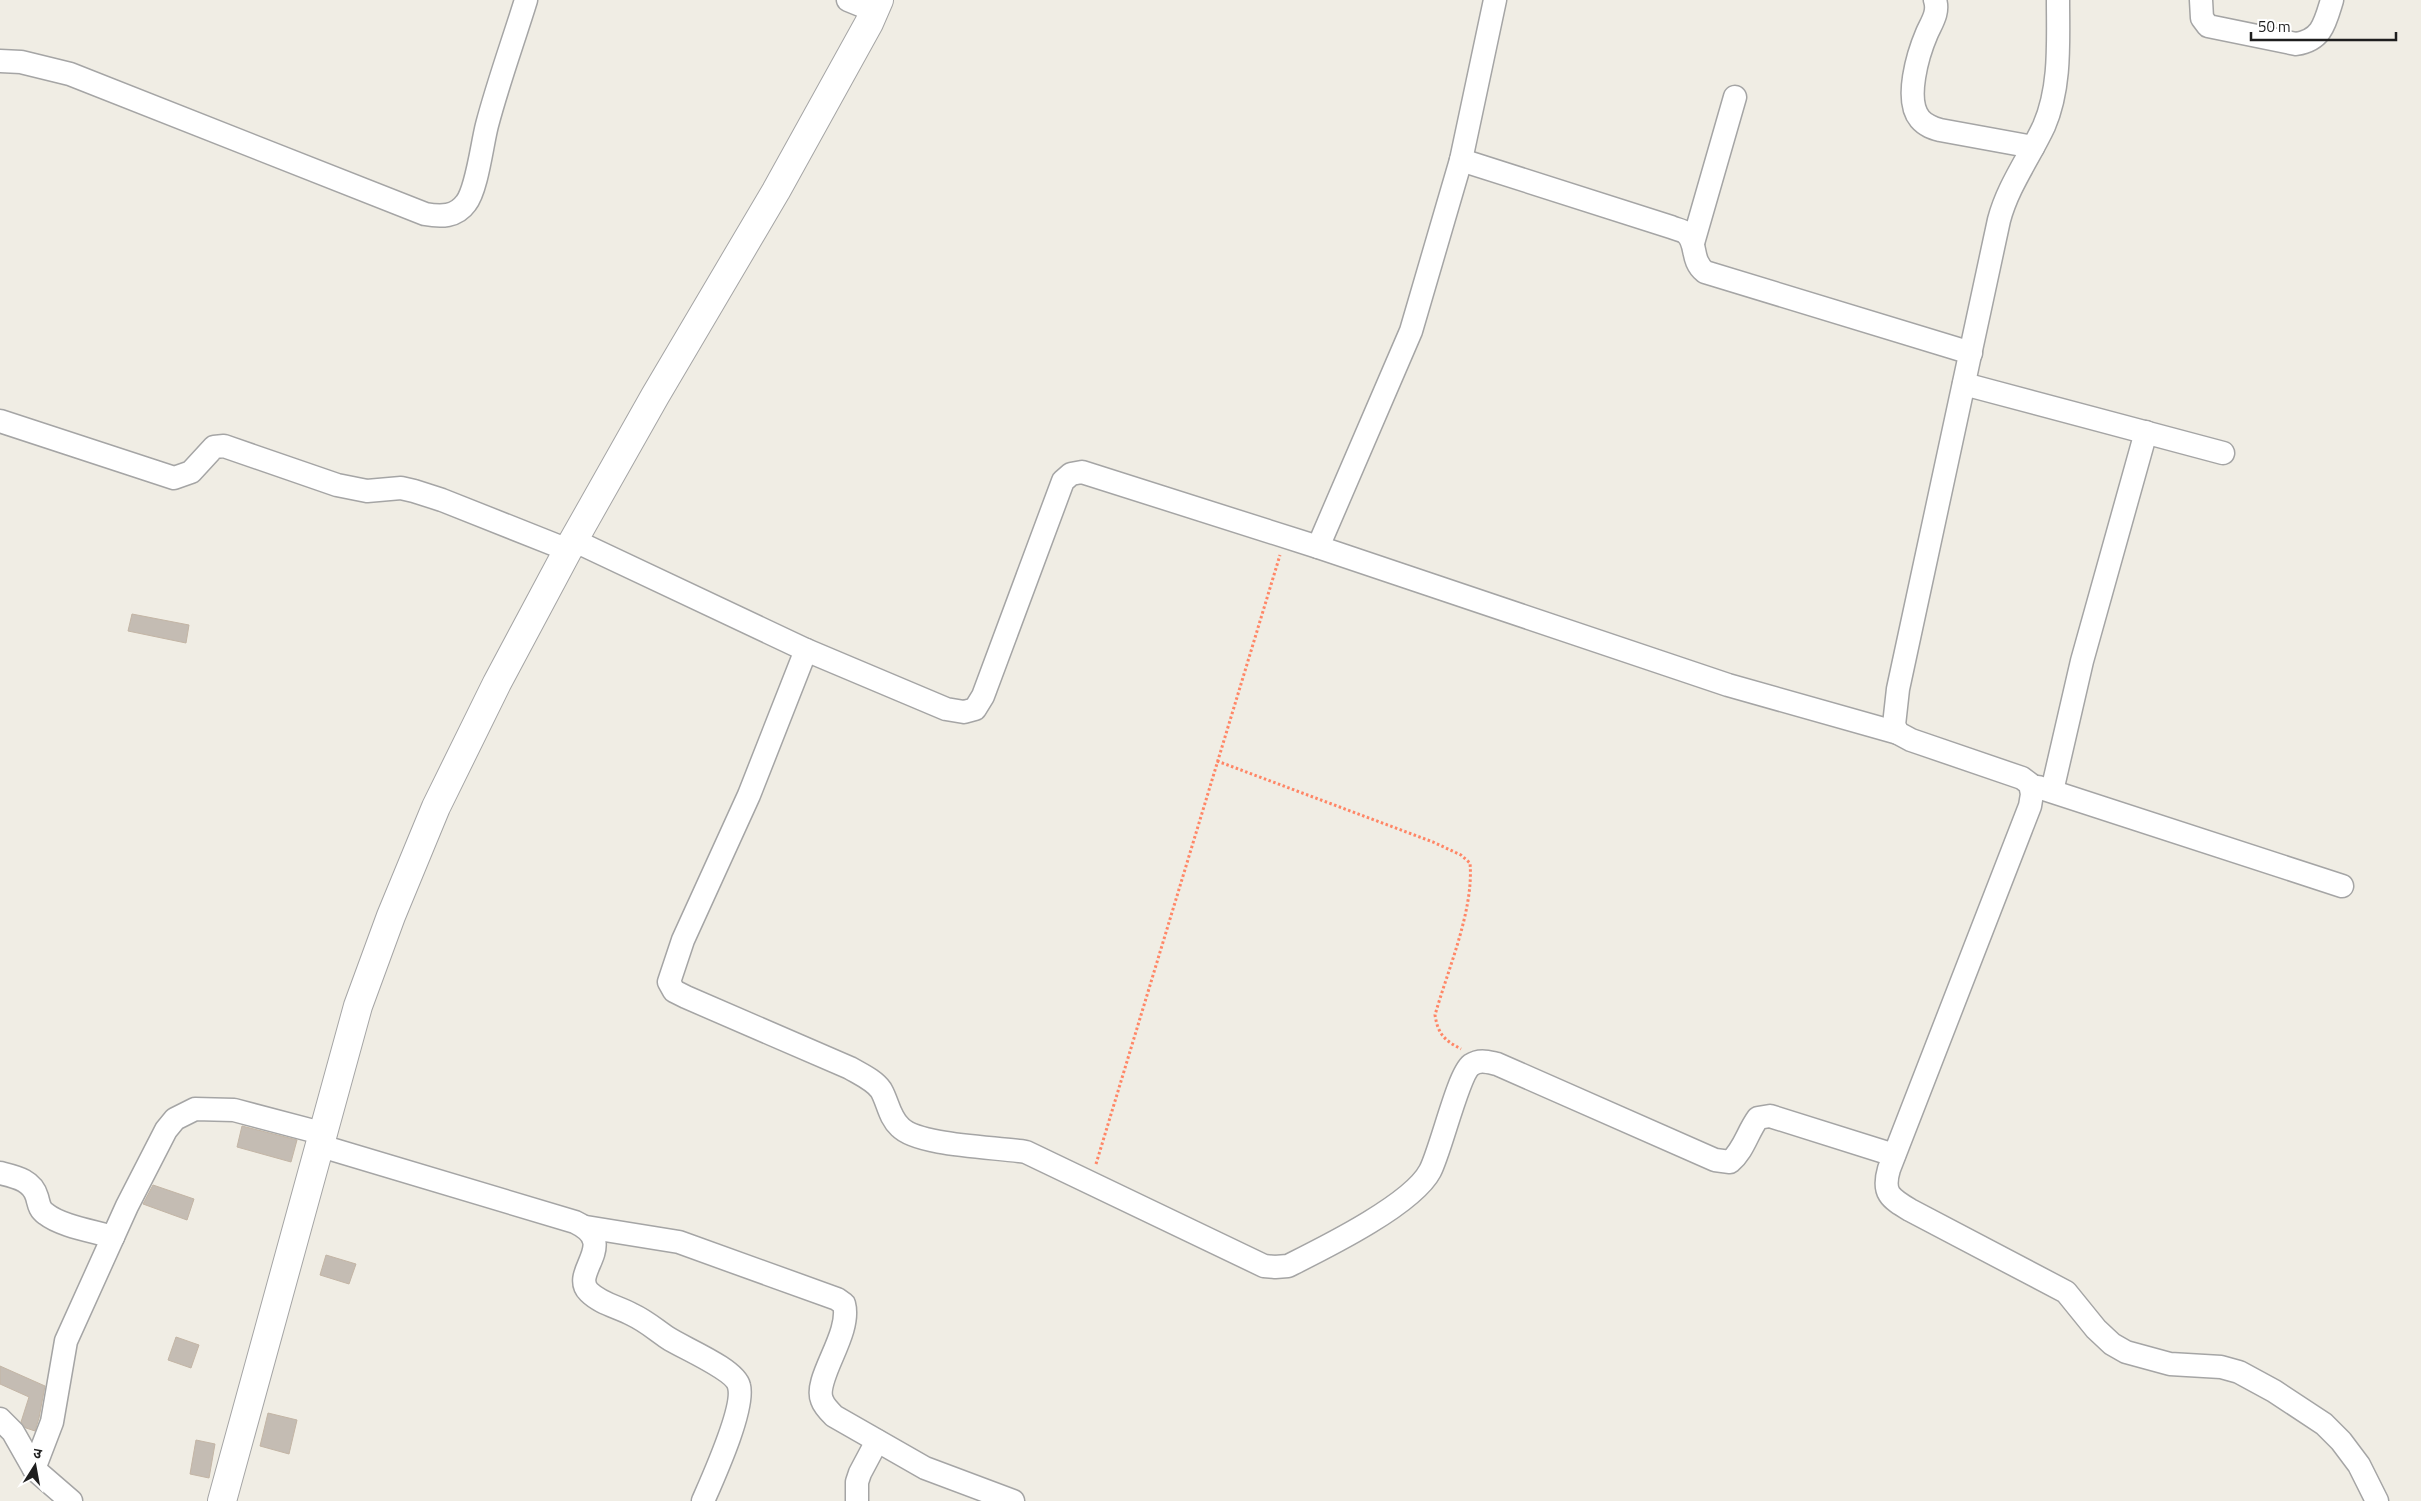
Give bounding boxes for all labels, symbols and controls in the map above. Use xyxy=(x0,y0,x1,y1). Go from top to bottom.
scale bar xyxy=(2251,10,2396,42)
text: 50 m xyxy=(2258,15,2291,38)
north arrow xyxy=(10,1441,60,1491)
text: उ xyxy=(32,1442,44,1464)

